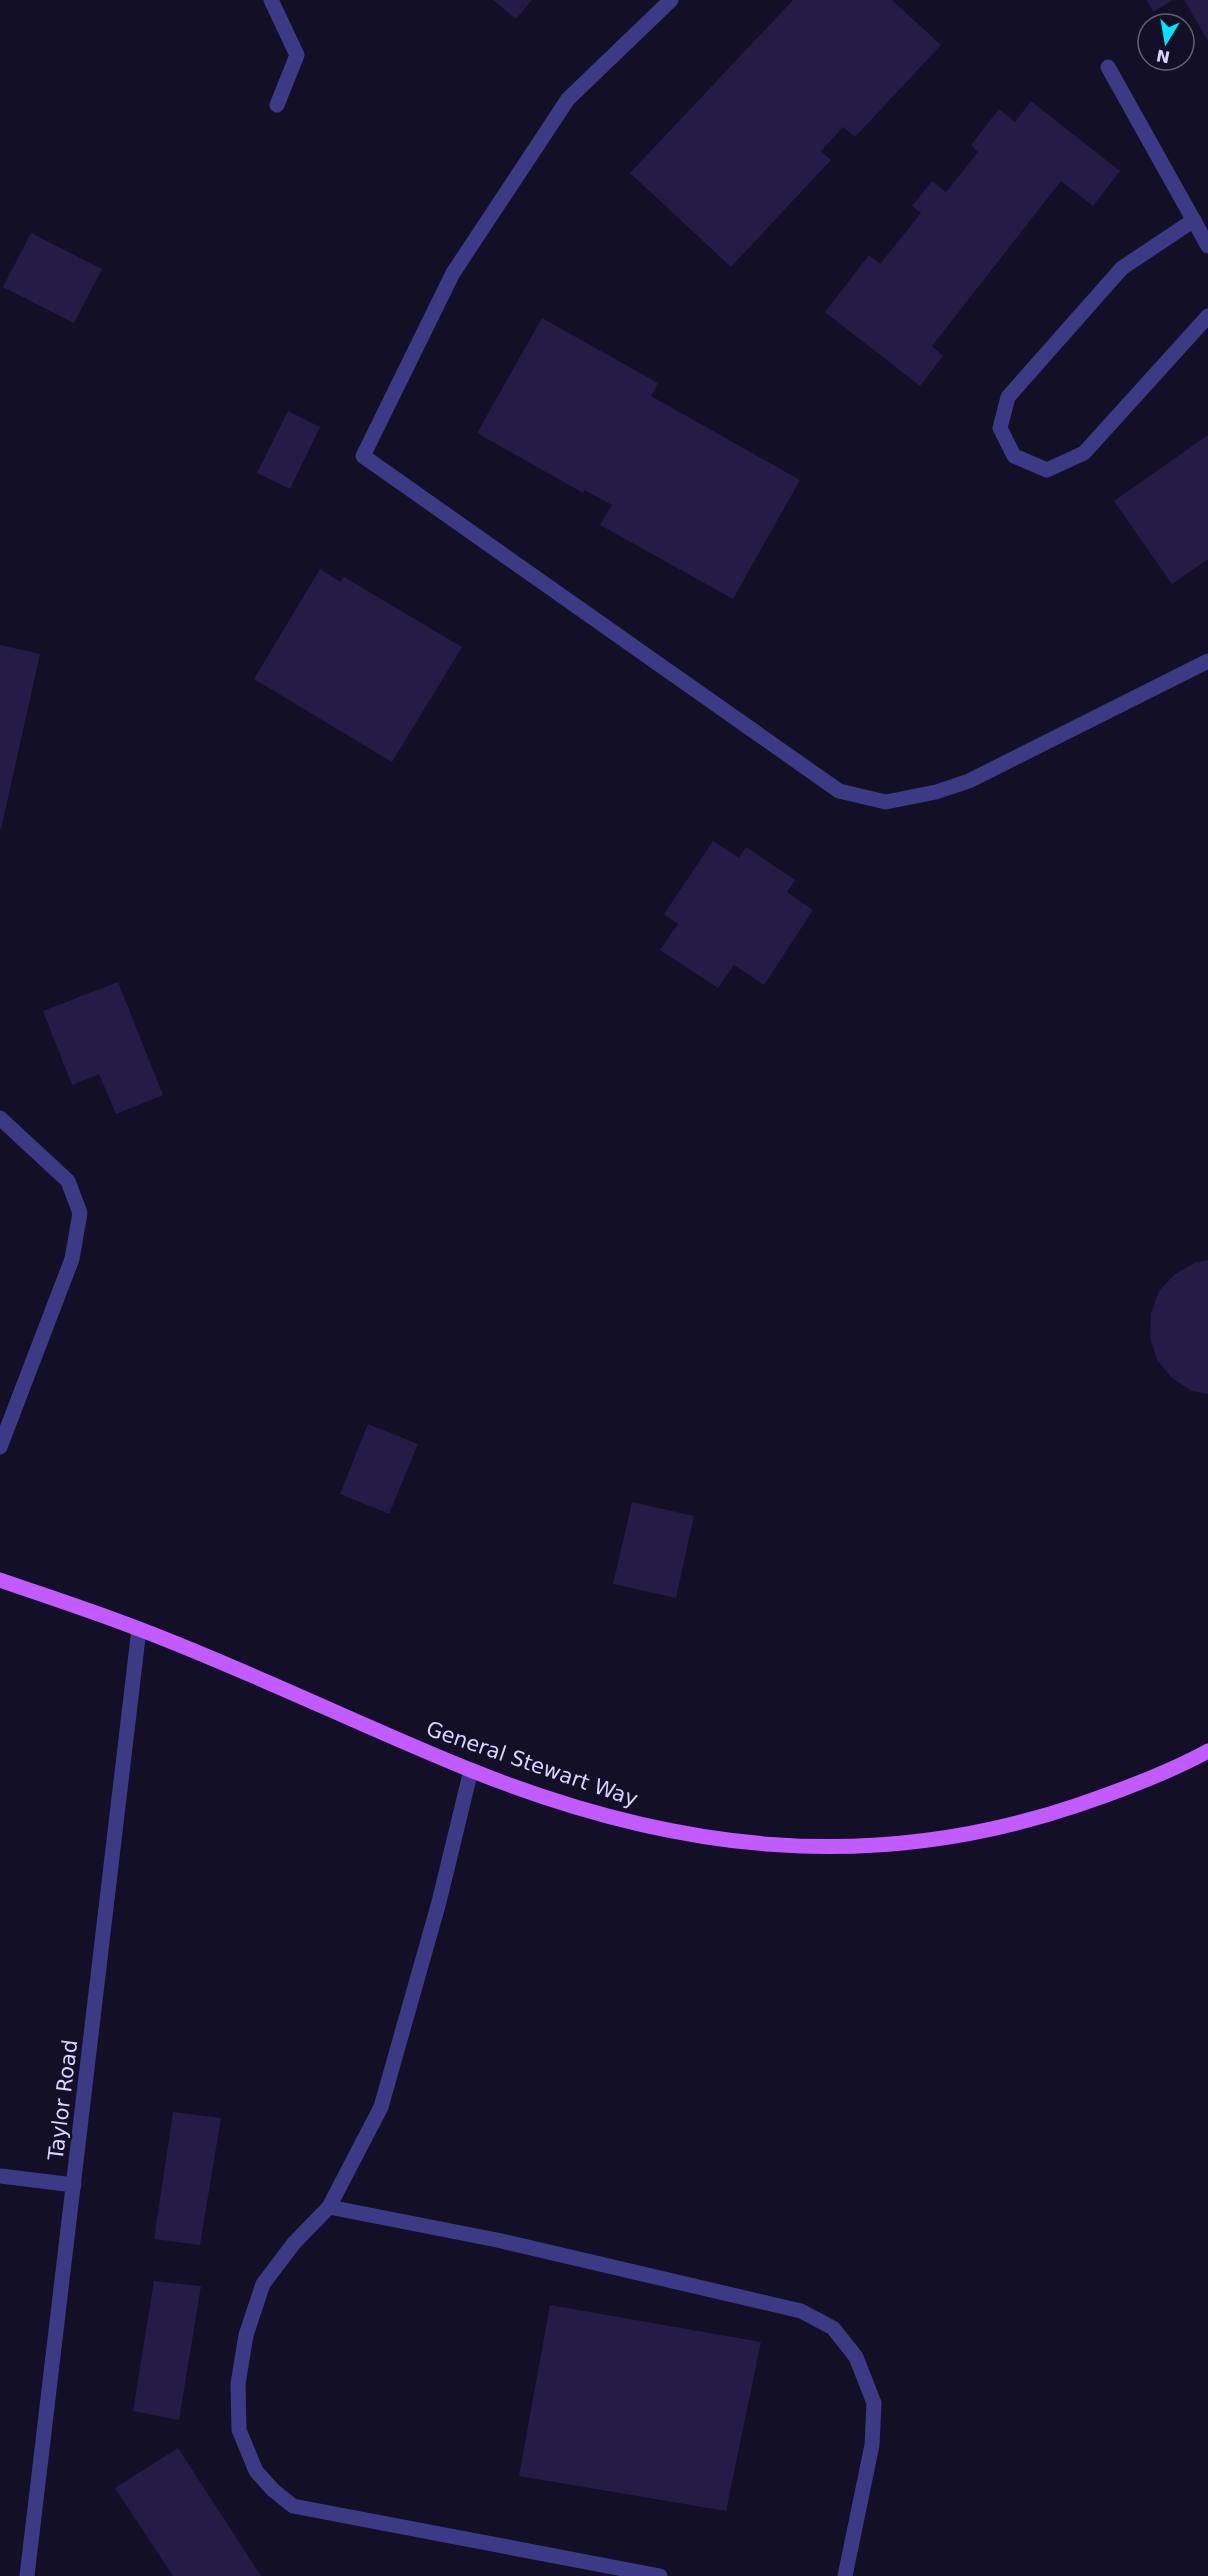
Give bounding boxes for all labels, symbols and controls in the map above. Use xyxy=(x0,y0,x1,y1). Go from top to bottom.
north arrow xyxy=(1136,12,1196,72)
text: N xyxy=(1155,46,1172,67)
street label: General Stewart Way xyxy=(423,1716,641,1812)
street label: Taylor Road xyxy=(44,2038,82,2163)

